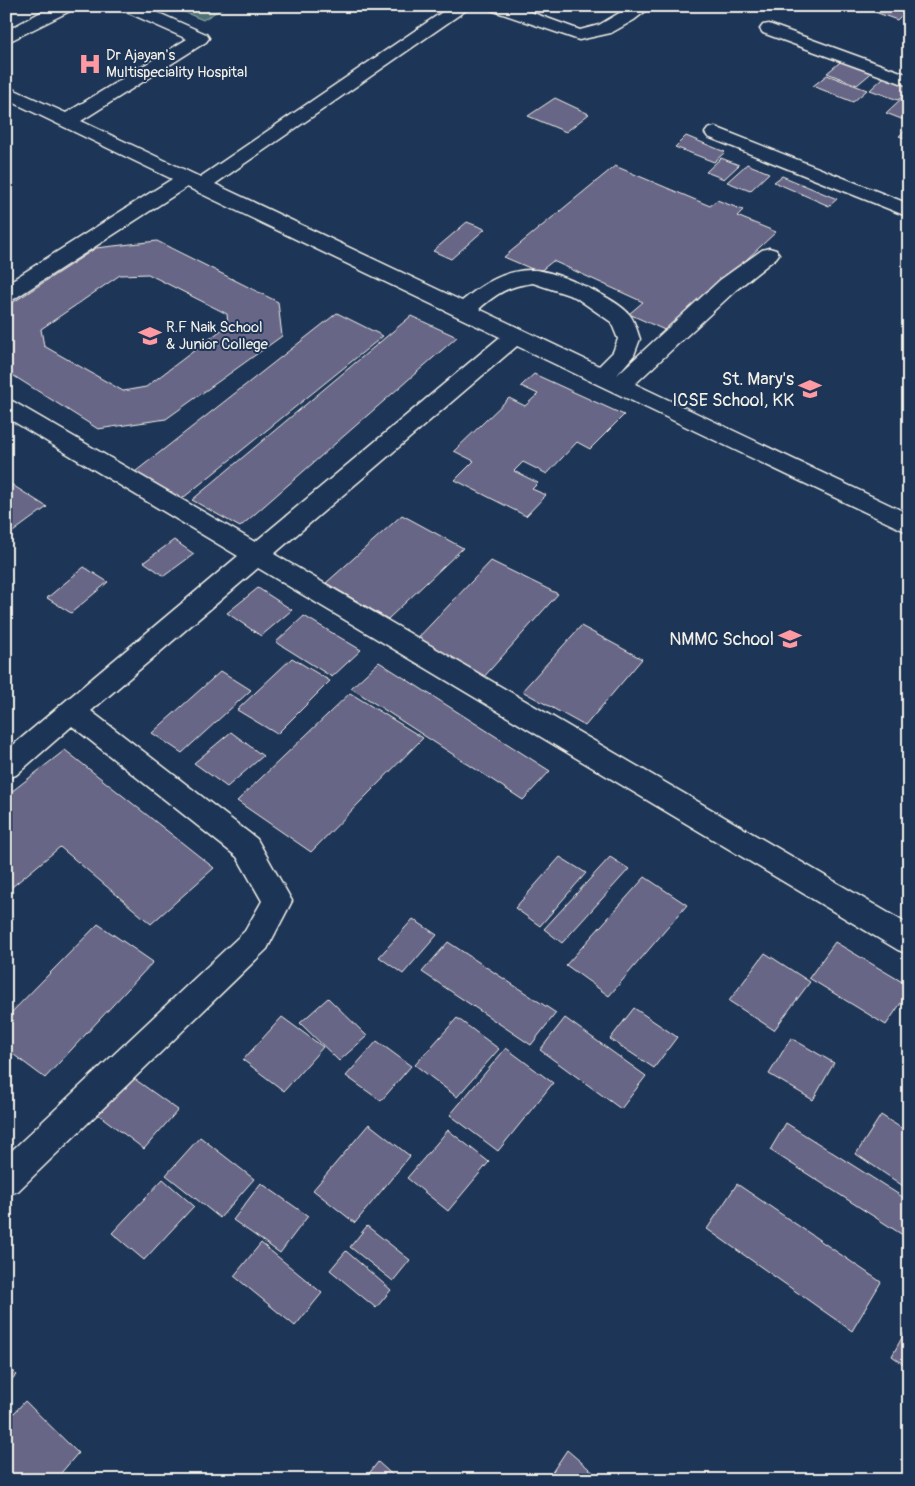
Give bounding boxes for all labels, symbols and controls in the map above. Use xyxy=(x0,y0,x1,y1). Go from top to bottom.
place label: Dr Ajayan's Multispeciality Hospital xyxy=(106,46,248,82)
hospital icon: Dr Ajayan's Multispeciality Hospital xyxy=(77,51,103,77)
place label: R.F Naik School & Junior College xyxy=(166,318,269,354)
school or university icon: R.F Naik School & Junior College xyxy=(137,323,163,349)
place label: St. Mary's ICSE School, KK xyxy=(672,368,794,412)
school or university icon: St. Mary's ICSE School, KK xyxy=(797,376,823,402)
school or university icon: NMMC School xyxy=(777,626,803,652)
place label: NMMC School xyxy=(669,628,774,651)

